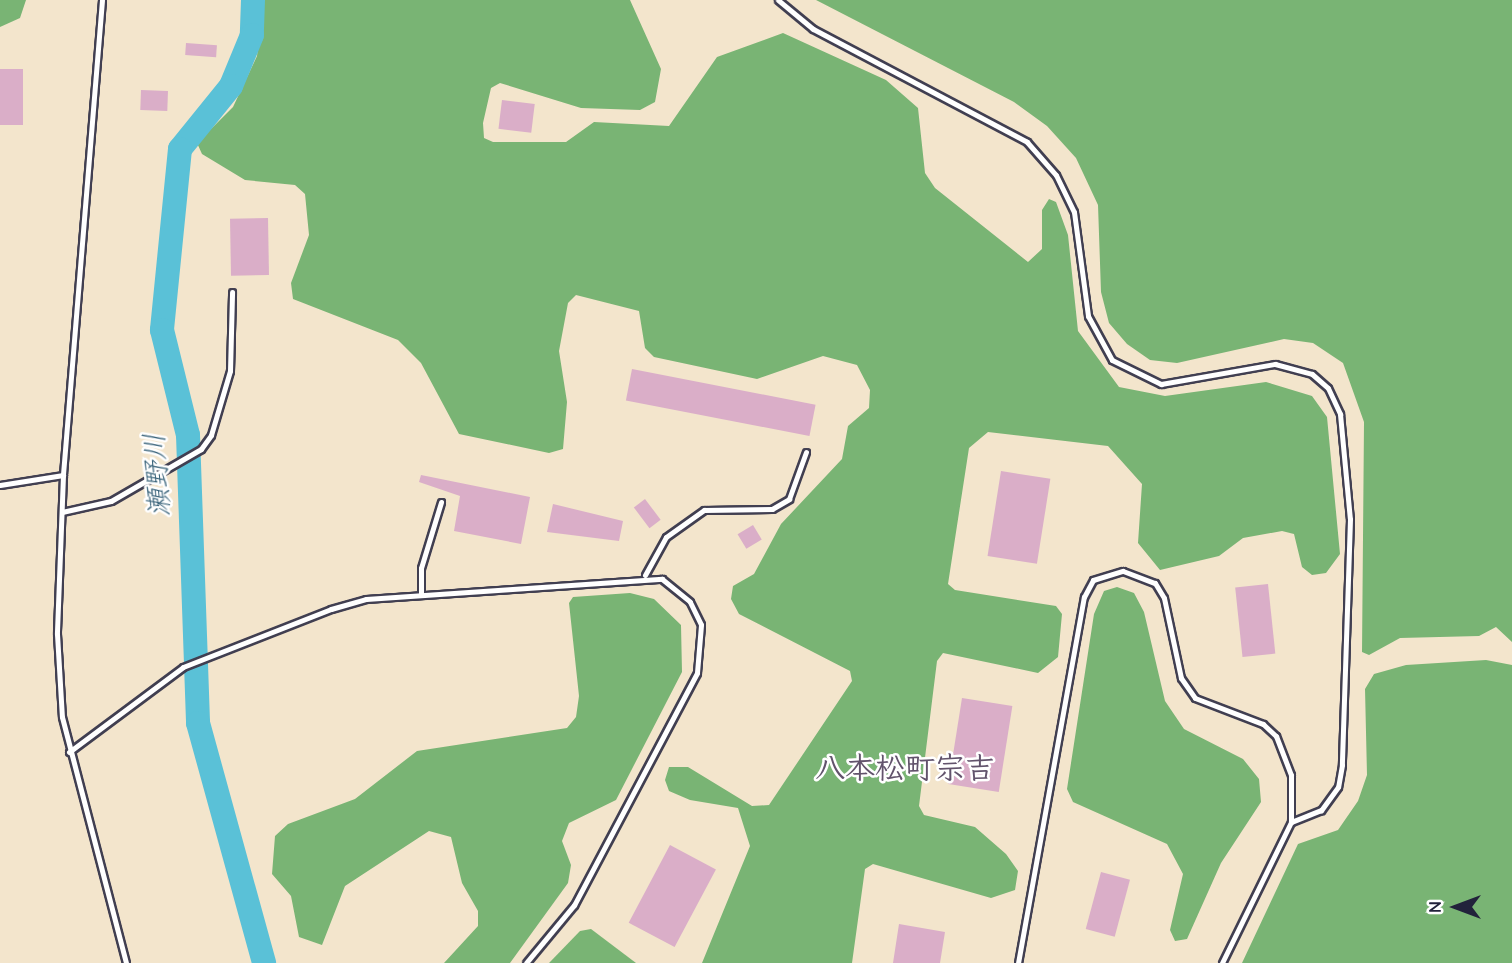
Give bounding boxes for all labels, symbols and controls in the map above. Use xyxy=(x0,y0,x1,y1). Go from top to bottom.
water label: 瀬野川 xyxy=(137,432,177,518)
district label: 八本松町宗吉 xyxy=(815,751,995,787)
north arrow xyxy=(1421,872,1491,942)
text: N xyxy=(1424,901,1446,913)

